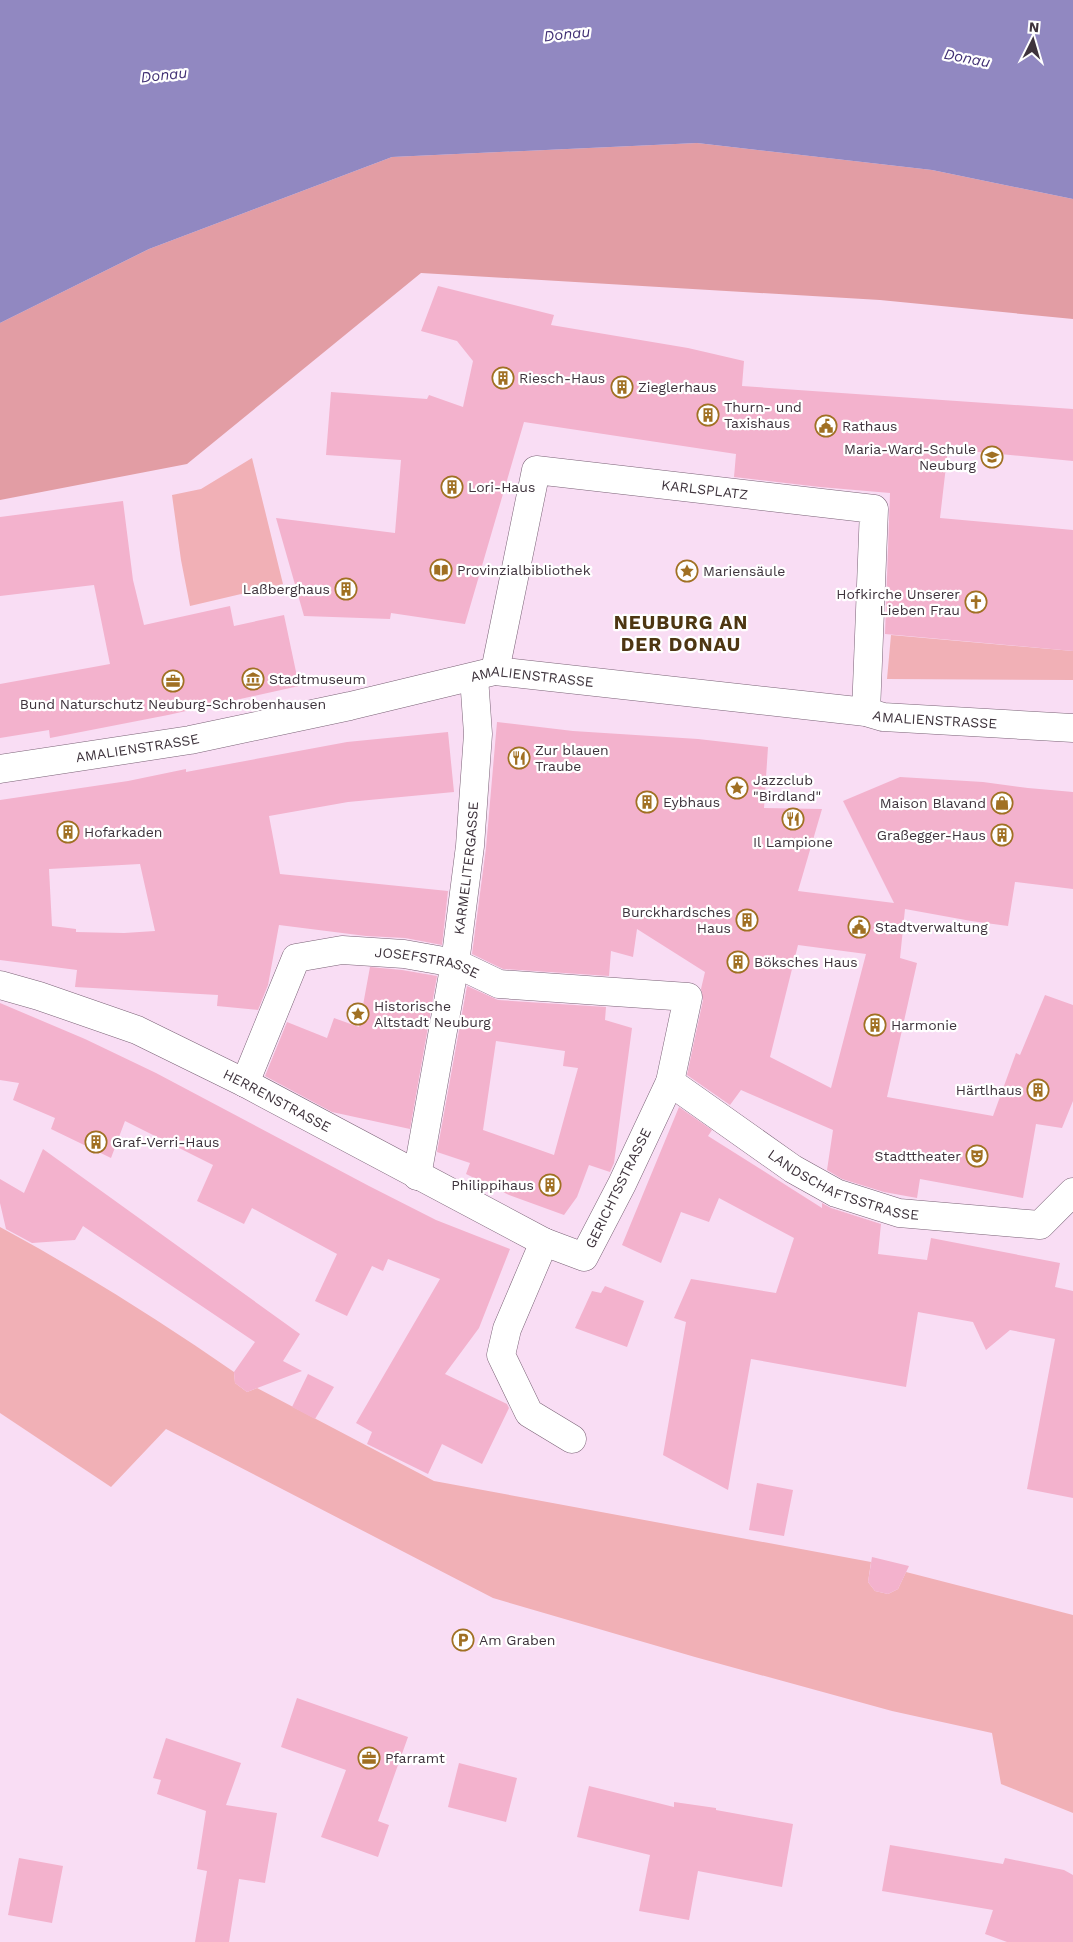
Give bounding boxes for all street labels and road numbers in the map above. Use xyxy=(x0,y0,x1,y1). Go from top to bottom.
street label: KARLSPLATZ xyxy=(660,477,749,502)
street label: AMALIENSTRASSE xyxy=(469,663,595,690)
street label: AMALIENSTRASSE xyxy=(871,706,998,732)
street label: AMALIENSTRASSE xyxy=(75,730,201,765)
street label: KARMELITERGASSE xyxy=(451,801,481,936)
street label: JOSEFSTRASSE xyxy=(374,944,482,981)
street label: HERRENSTRASSE xyxy=(221,1066,334,1135)
street label: GERICHTSSTRASSE xyxy=(582,1125,654,1251)
street label: LANDSCHAFTSSTRASSE xyxy=(765,1146,920,1223)

